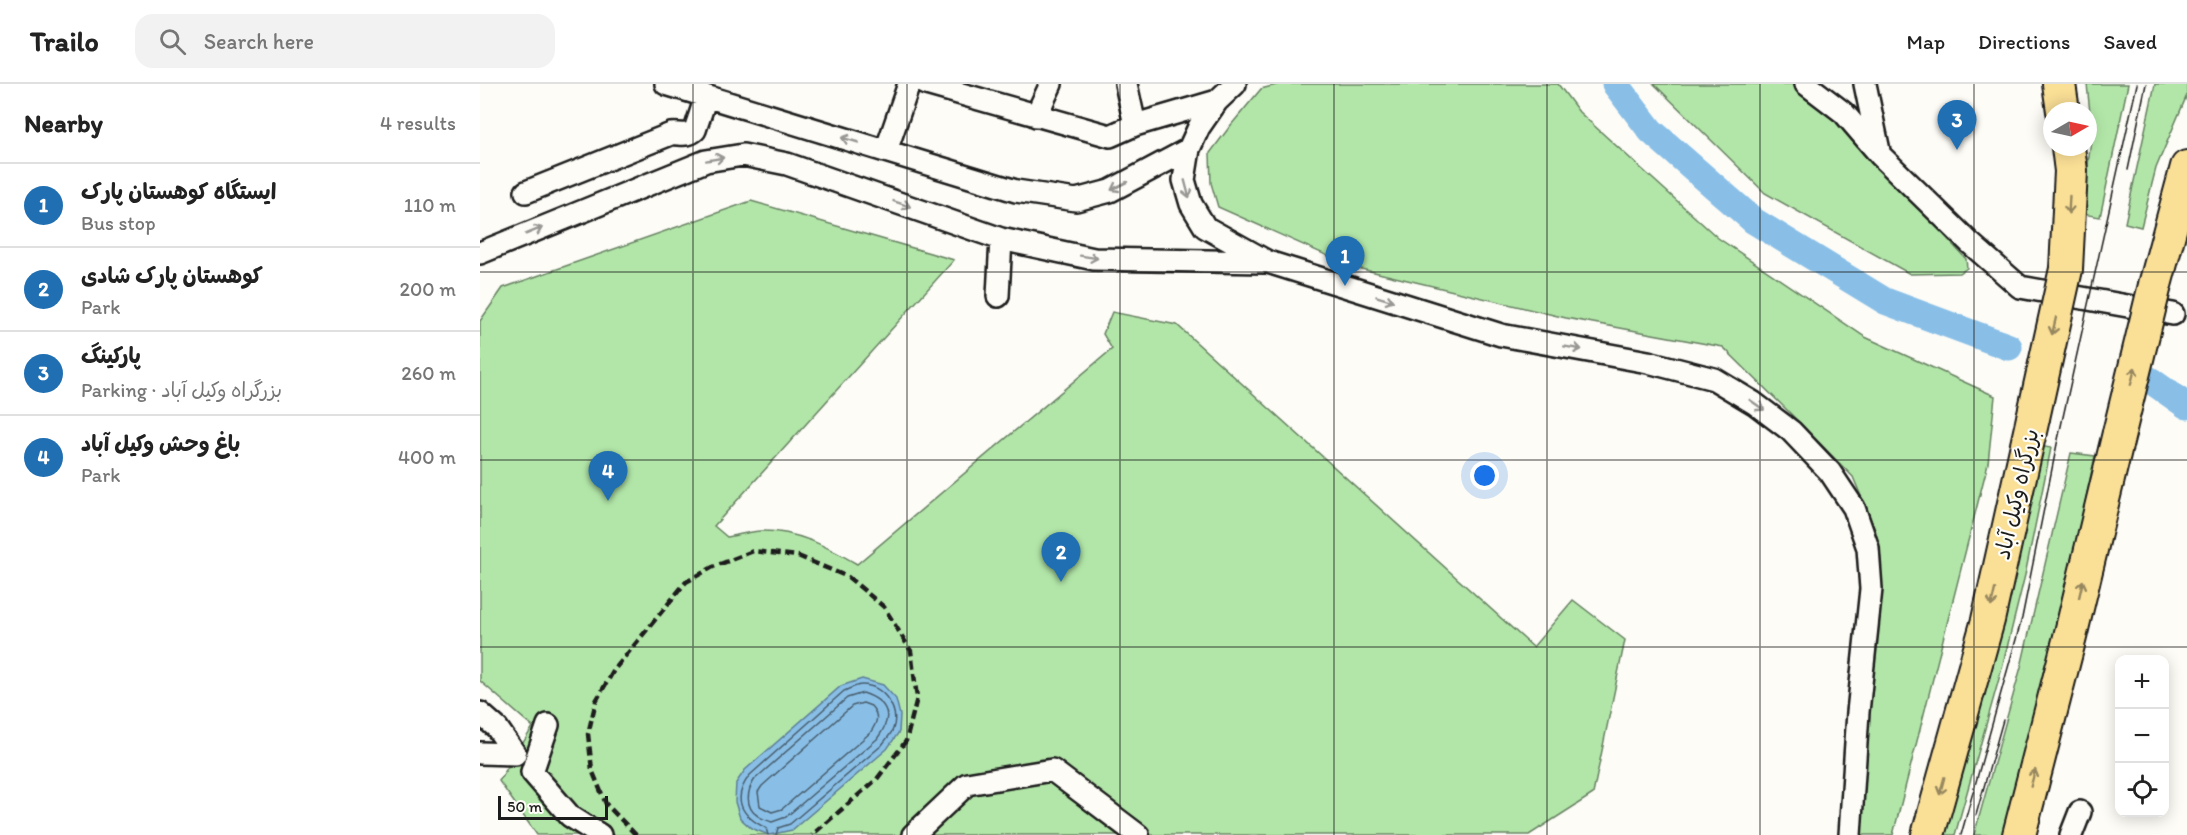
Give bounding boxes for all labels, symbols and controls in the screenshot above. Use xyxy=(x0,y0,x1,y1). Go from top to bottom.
search box xyxy=(135,14,555,68)
text: Trailo xyxy=(30,24,99,58)
icon: search xyxy=(156,25,189,58)
text: Search here xyxy=(204,28,314,55)
text: Map xyxy=(1907,29,1945,54)
text: Directions xyxy=(1978,29,2070,54)
text: Saved xyxy=(2103,29,2157,54)
pin: 3 xyxy=(1938,100,1976,150)
north arrow xyxy=(2043,102,2097,156)
text: Nearby xyxy=(24,107,103,139)
text: 4 results xyxy=(380,111,456,135)
one-way arrow xyxy=(841,134,860,145)
one-way arrow xyxy=(705,153,725,164)
text: ایستگاه کوهستان پارک xyxy=(81,178,276,205)
one-way arrow xyxy=(1182,179,1193,198)
one-way arrow xyxy=(1110,181,1128,193)
text: 1 xyxy=(39,193,48,217)
text: 110 m xyxy=(404,193,456,217)
one-way arrow xyxy=(2064,195,2075,215)
one-way arrow xyxy=(892,200,911,211)
text: Bus stop xyxy=(81,211,156,235)
one-way arrow xyxy=(524,225,543,236)
pin: 1 xyxy=(1326,236,1364,286)
one-way arrow xyxy=(1079,252,1099,263)
text: کوهستان پارک شادی xyxy=(81,262,263,289)
text: 2 xyxy=(38,277,49,301)
text: 200 m xyxy=(400,277,456,301)
one-way arrow xyxy=(1375,294,1394,305)
text: Park xyxy=(81,295,120,319)
one-way arrow xyxy=(2047,316,2059,335)
text: پارکینگ xyxy=(81,342,141,369)
one-way arrow xyxy=(1563,343,1582,354)
text: 3 xyxy=(38,361,49,385)
text: 260 m xyxy=(401,361,456,385)
one-way arrow xyxy=(2127,367,2139,386)
text: Parking · بزرگراه وکیل آباد xyxy=(81,378,282,402)
one-way arrow xyxy=(1748,399,1764,411)
street label: بزرگراه وکیل آباد xyxy=(1988,426,2045,562)
text: باغ وحش وکیل آباد xyxy=(81,430,240,457)
text: 4 xyxy=(37,445,50,469)
text: 400 m xyxy=(398,445,456,469)
pin: 4 xyxy=(588,452,628,501)
your location xyxy=(1470,461,1499,490)
text: Park xyxy=(81,463,120,487)
pin: 2 xyxy=(1042,532,1080,582)
one-way arrow xyxy=(2076,580,2088,599)
one-way arrow xyxy=(1986,588,1998,607)
map controls xyxy=(2115,655,2169,817)
button: + xyxy=(2115,655,2169,709)
button: − xyxy=(2115,709,2169,763)
button: locate xyxy=(2115,763,2169,817)
one-way arrow xyxy=(2028,769,2040,788)
one-way arrow xyxy=(1936,776,1947,795)
scale bar xyxy=(498,793,608,820)
text: 50 m xyxy=(507,797,542,816)

